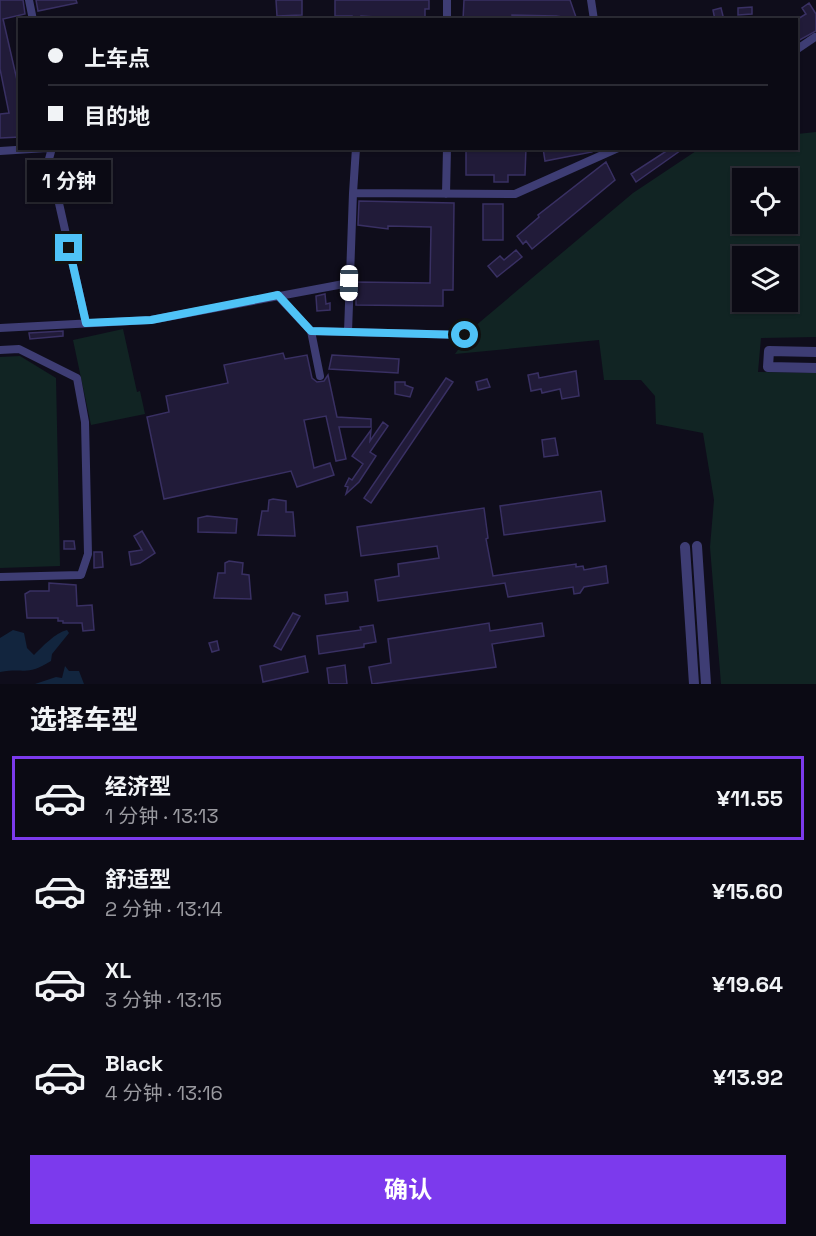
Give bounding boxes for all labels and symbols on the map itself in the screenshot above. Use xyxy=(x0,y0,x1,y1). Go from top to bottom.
callout: 1 分钟 xyxy=(27,161,111,203)
route end xyxy=(55,234,82,261)
car xyxy=(340,265,358,301)
route start xyxy=(451,321,478,348)

